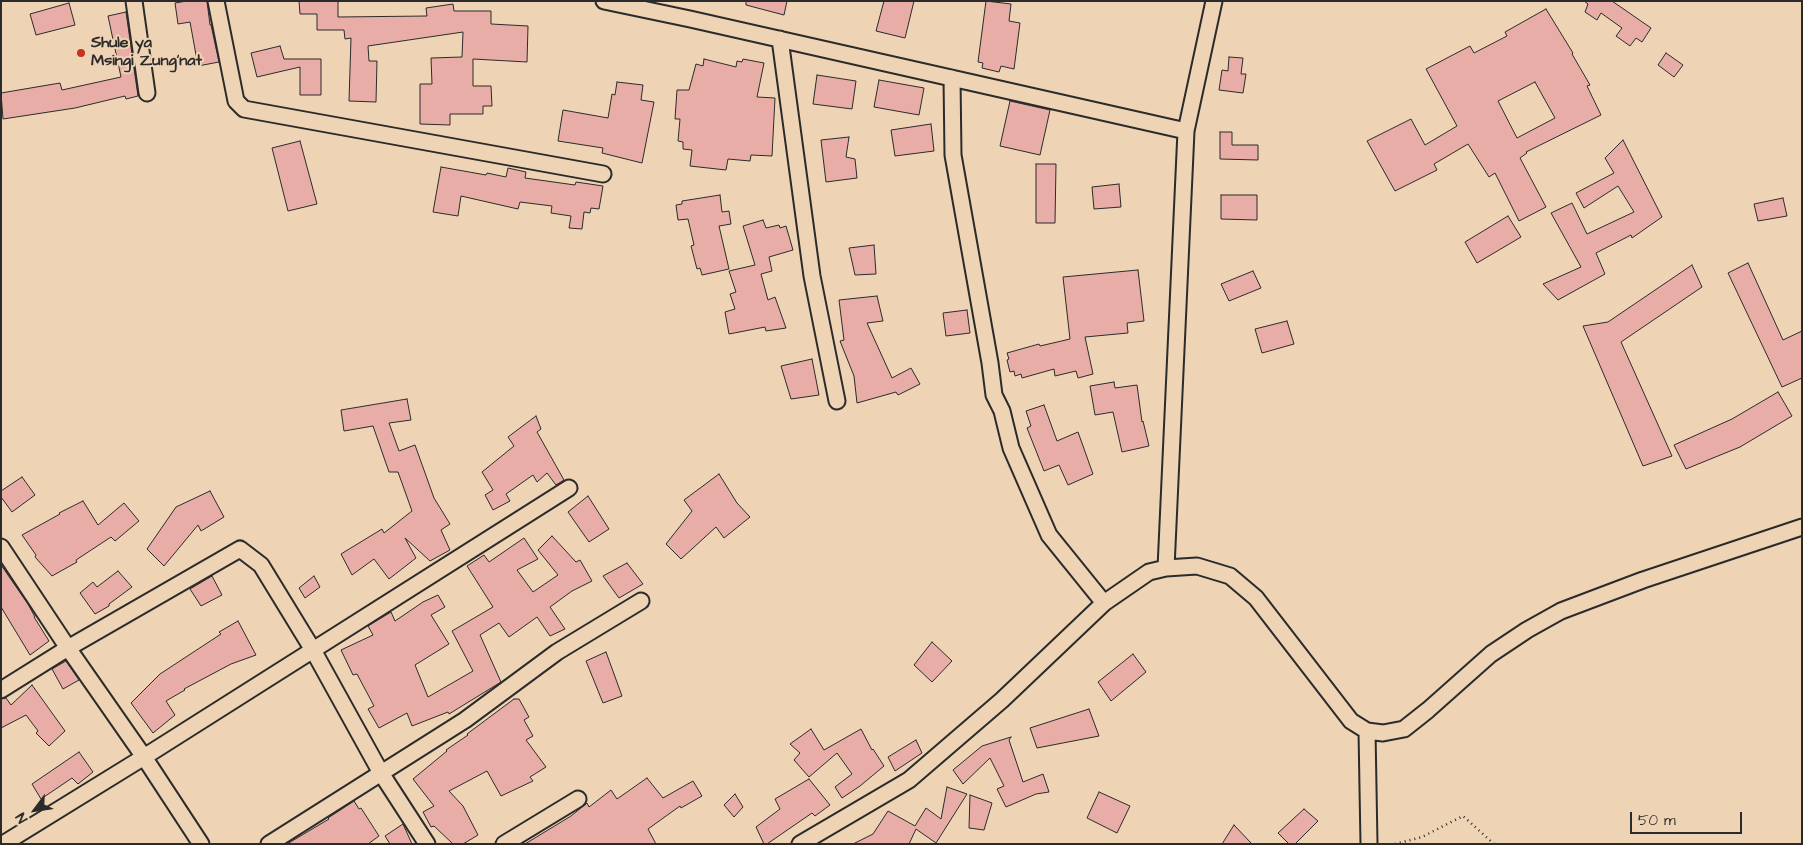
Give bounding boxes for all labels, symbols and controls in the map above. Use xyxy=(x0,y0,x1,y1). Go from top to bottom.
place label: Shule ya Msingi Zung'nat xyxy=(91,34,202,72)
marker: Shule ya Msingi Zung'nat xyxy=(75,47,87,59)
north arrow xyxy=(10,785,60,835)
scale bar xyxy=(1633,802,1746,834)
text: N xyxy=(11,809,33,827)
text: 50 m xyxy=(1638,810,1676,831)

